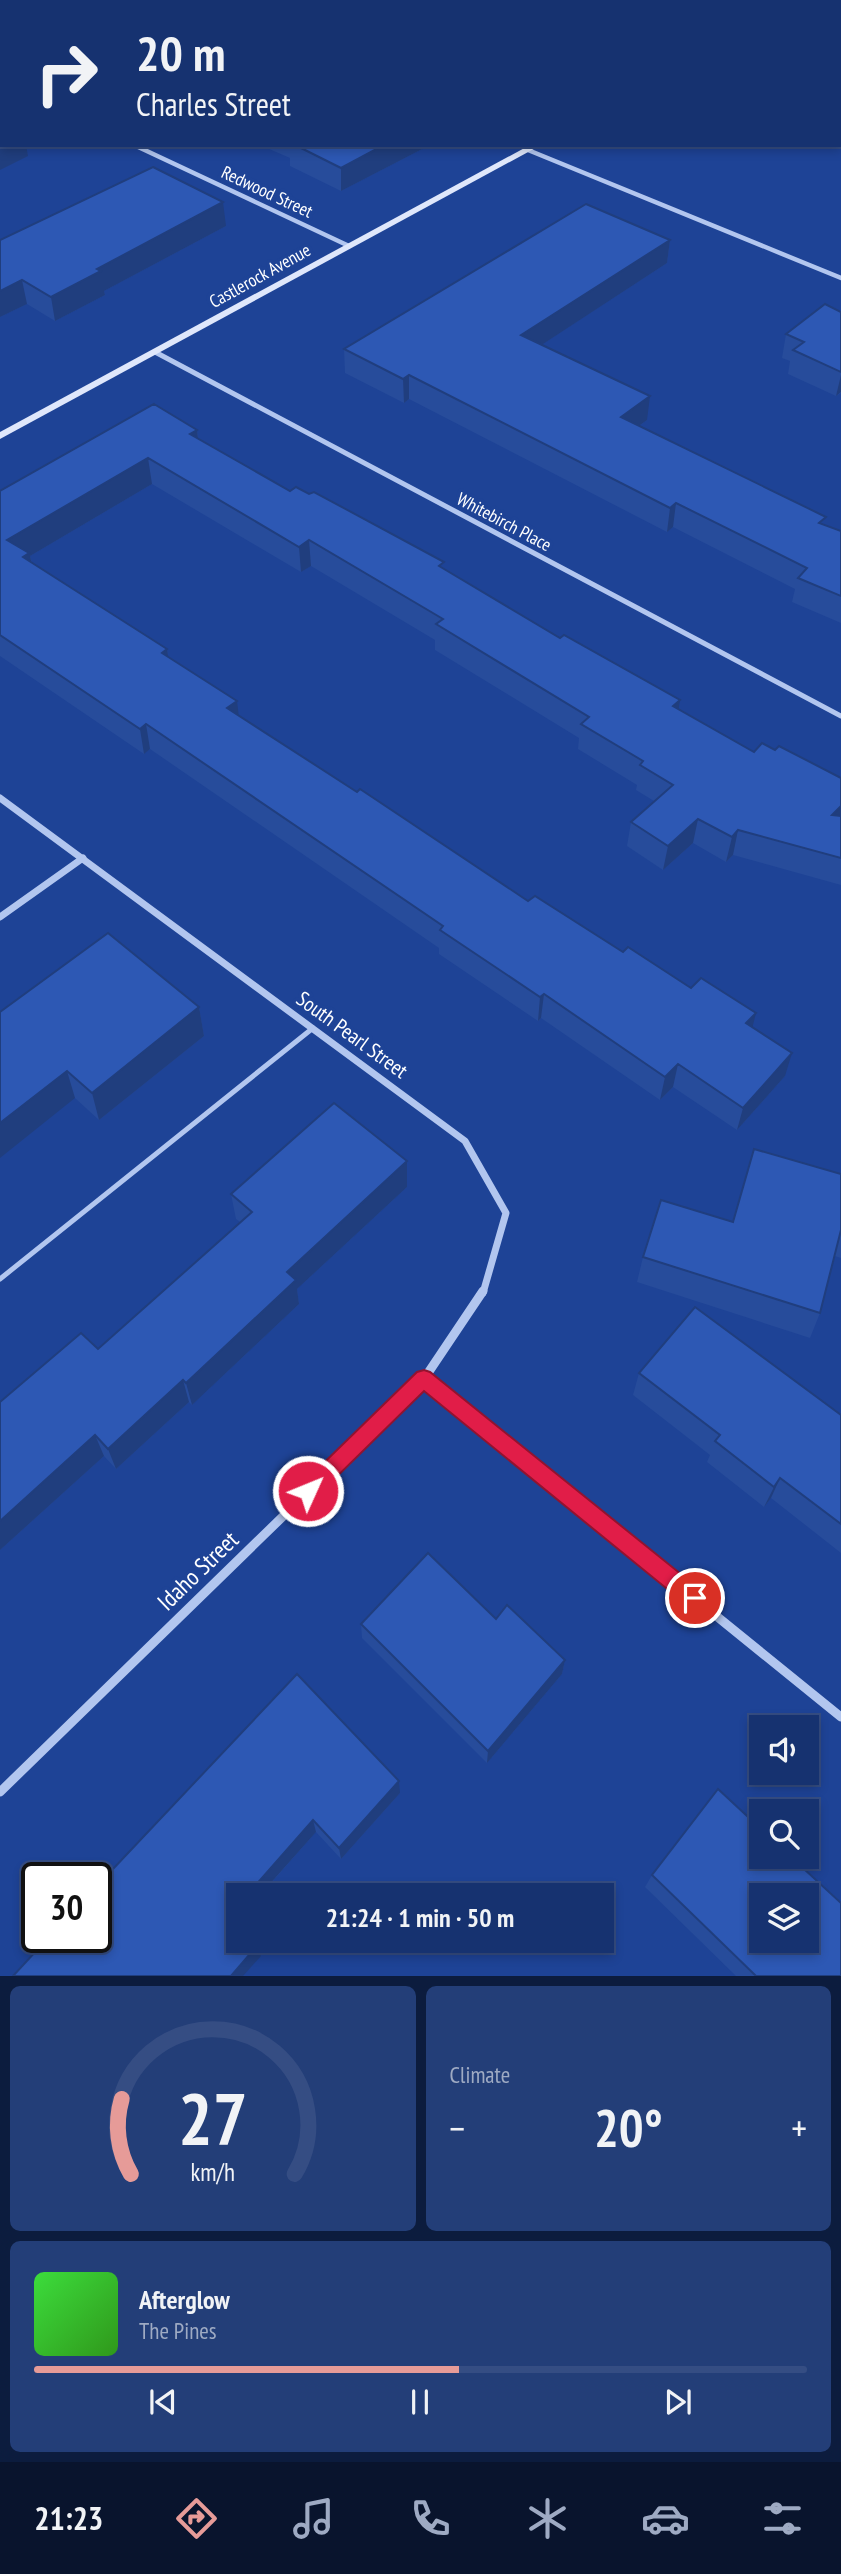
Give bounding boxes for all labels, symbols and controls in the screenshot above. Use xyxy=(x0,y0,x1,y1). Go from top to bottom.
text: 20 m xyxy=(136,21,225,85)
icon: right xyxy=(21,28,112,119)
text: Charles Street xyxy=(136,83,291,125)
street label: Redwood Street xyxy=(218,160,317,223)
street label: Castlerock Avenue xyxy=(205,238,314,313)
street label: Whitebirch Place xyxy=(453,487,556,556)
street label: South Pearl Street xyxy=(291,985,413,1084)
position arrow xyxy=(271,1454,345,1528)
street label: Idaho Street xyxy=(150,1524,245,1617)
pin xyxy=(665,1568,725,1628)
icon: arrive xyxy=(676,1579,714,1617)
map controls xyxy=(749,1715,819,1953)
button: sound xyxy=(749,1715,819,1785)
button: search xyxy=(749,1799,819,1869)
speed limit sign: 30 xyxy=(21,1862,112,1953)
button: layers xyxy=(749,1883,819,1953)
text: 21:24 · 1 min · 50 m xyxy=(326,1901,514,1934)
text: Climate xyxy=(450,2060,510,2089)
text: 27 xyxy=(178,2071,248,2165)
text: 20° xyxy=(594,2094,663,2161)
text: − xyxy=(450,2103,465,2152)
text: + xyxy=(791,2103,807,2152)
text: km/h xyxy=(191,2156,235,2188)
text: Afterglow xyxy=(139,2283,230,2316)
text: The Pines xyxy=(139,2316,217,2345)
icon: previous xyxy=(144,2383,182,2421)
icon: pause xyxy=(401,2383,439,2421)
icon: next xyxy=(659,2383,697,2421)
icon: directions xyxy=(172,2494,221,2543)
icon: music xyxy=(289,2494,338,2543)
icon: phone xyxy=(406,2494,455,2543)
icon: climate xyxy=(523,2494,572,2543)
icon: car xyxy=(641,2494,690,2543)
icon: filters xyxy=(758,2494,807,2543)
text: 21:23 xyxy=(34,2497,103,2539)

